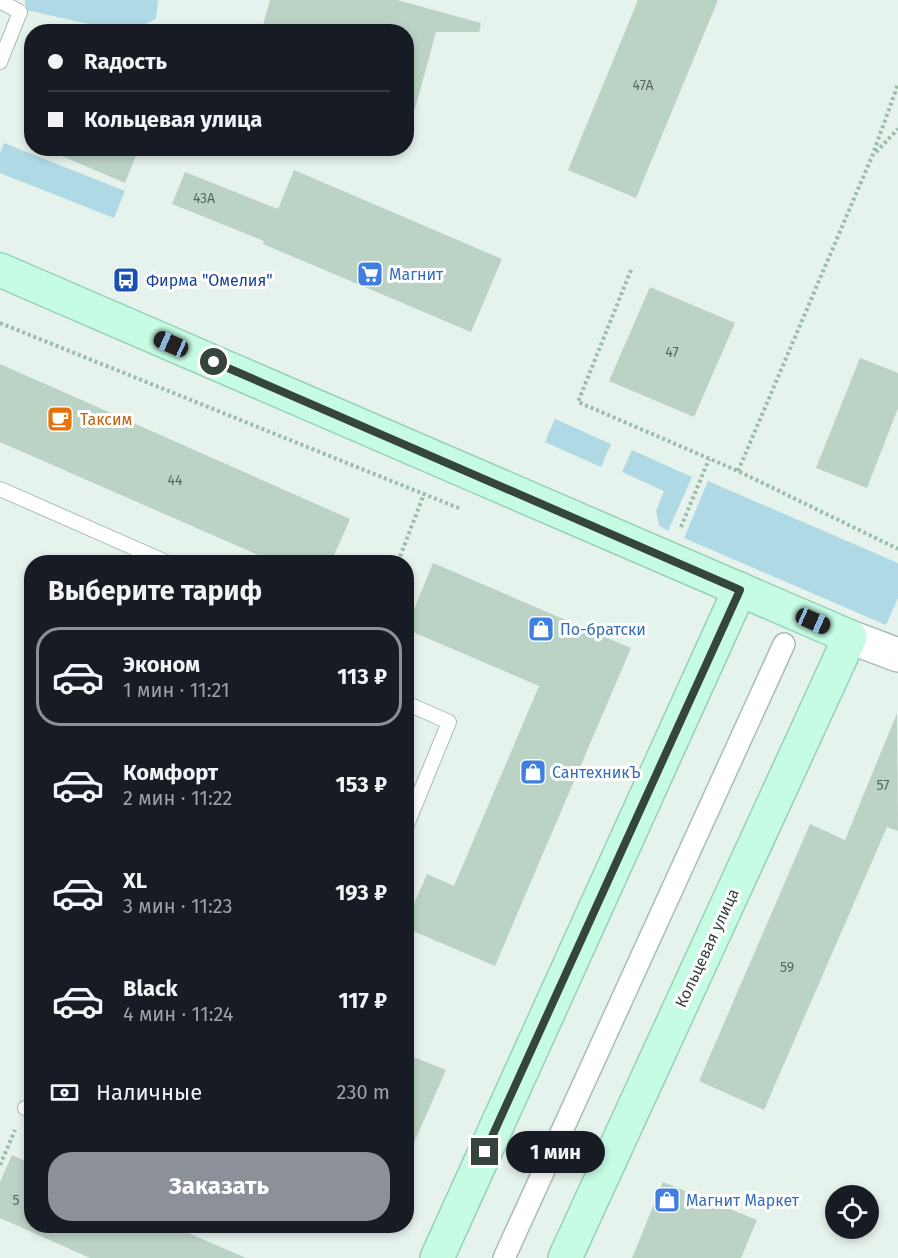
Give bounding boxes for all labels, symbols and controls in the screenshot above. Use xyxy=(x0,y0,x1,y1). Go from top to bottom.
text: Rадость xyxy=(84,48,167,75)
house number: 47А xyxy=(633,77,653,94)
text: Кольцевая улица xyxy=(84,106,262,133)
house number: 43А xyxy=(193,190,215,207)
supermarket icon: Магнит xyxy=(355,259,385,289)
bus stop icon: Фирма "Омелия" xyxy=(111,265,141,295)
place label: Магнит xyxy=(389,265,444,284)
place label: Фирма "Омелия" xyxy=(146,271,273,290)
car xyxy=(151,328,191,360)
house number: 47 xyxy=(665,344,679,361)
route start xyxy=(200,348,227,375)
cafe icon: Таксим xyxy=(45,404,75,434)
place label: Таксим xyxy=(80,410,132,429)
house number: 44 xyxy=(168,472,183,489)
text: Выберите тариф xyxy=(48,575,262,607)
car xyxy=(793,605,833,637)
shop icon: По-братски xyxy=(526,614,556,644)
place label: По-братски xyxy=(560,620,646,639)
icon: car xyxy=(51,650,105,704)
text: Эконом xyxy=(123,651,200,678)
text: 113 ₽ xyxy=(337,663,387,690)
text: 1 мин · 11:21 xyxy=(123,678,230,702)
shop icon: СантехникЪ xyxy=(518,757,548,787)
icon: car xyxy=(51,758,105,812)
text: Комфорт xyxy=(123,759,218,786)
place label: СантехникЪ xyxy=(552,763,641,782)
text: 153 ₽ xyxy=(335,771,387,798)
house number: 57 xyxy=(877,777,889,794)
text: 2 мин · 11:22 xyxy=(123,786,233,810)
icon: car xyxy=(51,866,105,920)
text: XL xyxy=(123,867,147,894)
text: 193 ₽ xyxy=(335,879,387,906)
street label: Кольцевая улица xyxy=(671,886,743,1010)
text: 3 мин · 11:23 xyxy=(123,894,233,918)
house number: 59 xyxy=(780,959,794,976)
icon: car xyxy=(51,974,105,1028)
text: Black xyxy=(123,975,178,1002)
text: 117 ₽ xyxy=(338,987,387,1014)
text: 4 мин · 11:24 xyxy=(123,1002,233,1026)
icon: cash xyxy=(48,1076,81,1109)
text: Наличные xyxy=(96,1079,202,1106)
text: 230 m xyxy=(337,1080,390,1104)
callout: 1 мин xyxy=(506,1131,605,1173)
route end xyxy=(471,1138,498,1165)
text: 1 мин xyxy=(530,1140,581,1164)
button: Заказать xyxy=(48,1152,390,1221)
shop icon: Магнит Маркет xyxy=(652,1185,682,1215)
map controls xyxy=(825,1185,879,1239)
button: locate xyxy=(825,1185,879,1239)
place label: Магнит Маркет xyxy=(686,1191,800,1210)
house number: 5 xyxy=(12,1192,20,1209)

